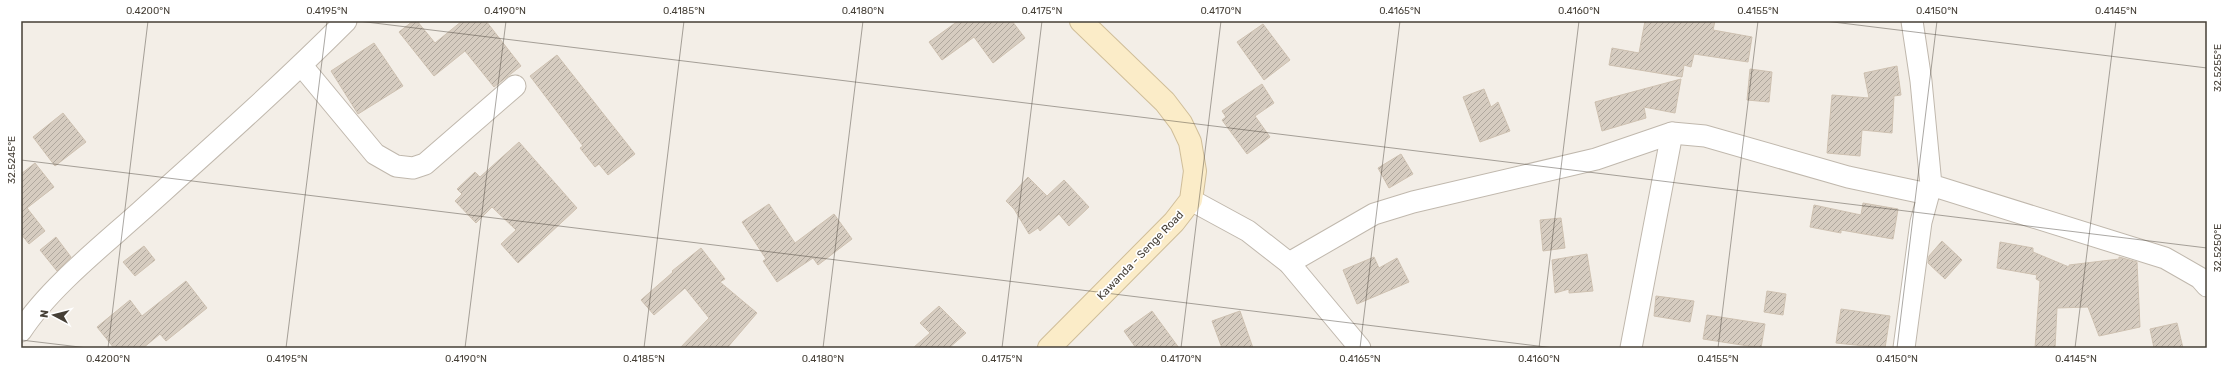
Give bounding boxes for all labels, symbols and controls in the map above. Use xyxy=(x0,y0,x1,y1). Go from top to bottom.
text: 0.4200°N xyxy=(126,5,170,17)
text: 0.4195°N xyxy=(306,5,348,17)
text: 0.4190°N xyxy=(484,5,526,17)
text: 0.4185°N xyxy=(663,5,705,17)
text: 0.4180°N xyxy=(842,5,884,17)
text: 0.4175°N xyxy=(1022,5,1062,17)
text: 0.4170°N xyxy=(1200,5,1242,17)
text: 0.4165°N xyxy=(1379,5,1421,17)
text: 0.4160°N xyxy=(1558,5,1600,17)
text: 0.4155°N xyxy=(1737,5,1779,17)
text: 0.4150°N xyxy=(1916,5,1958,17)
text: 0.4145°N xyxy=(2095,5,2137,17)
text: 32.5255°E xyxy=(2212,44,2224,92)
text: 32.5245°E xyxy=(6,136,18,184)
street label: Kawanda - Senge Road xyxy=(1095,208,1186,302)
text: 32.5250°E xyxy=(2212,224,2224,272)
north arrow xyxy=(34,295,74,335)
text: N xyxy=(38,309,52,319)
text: 0.4200°N xyxy=(86,353,130,365)
text: 0.4195°N xyxy=(266,353,308,365)
text: 0.4190°N xyxy=(445,353,487,365)
text: 0.4185°N xyxy=(623,353,665,365)
text: 0.4180°N xyxy=(802,353,844,365)
text: 0.4175°N xyxy=(982,353,1022,365)
text: 0.4170°N xyxy=(1160,353,1202,365)
text: 0.4165°N xyxy=(1339,353,1381,365)
text: 0.4160°N xyxy=(1518,353,1560,365)
text: 0.4155°N xyxy=(1697,353,1739,365)
text: 0.4150°N xyxy=(1876,353,1918,365)
text: 0.4145°N xyxy=(2055,353,2097,365)

